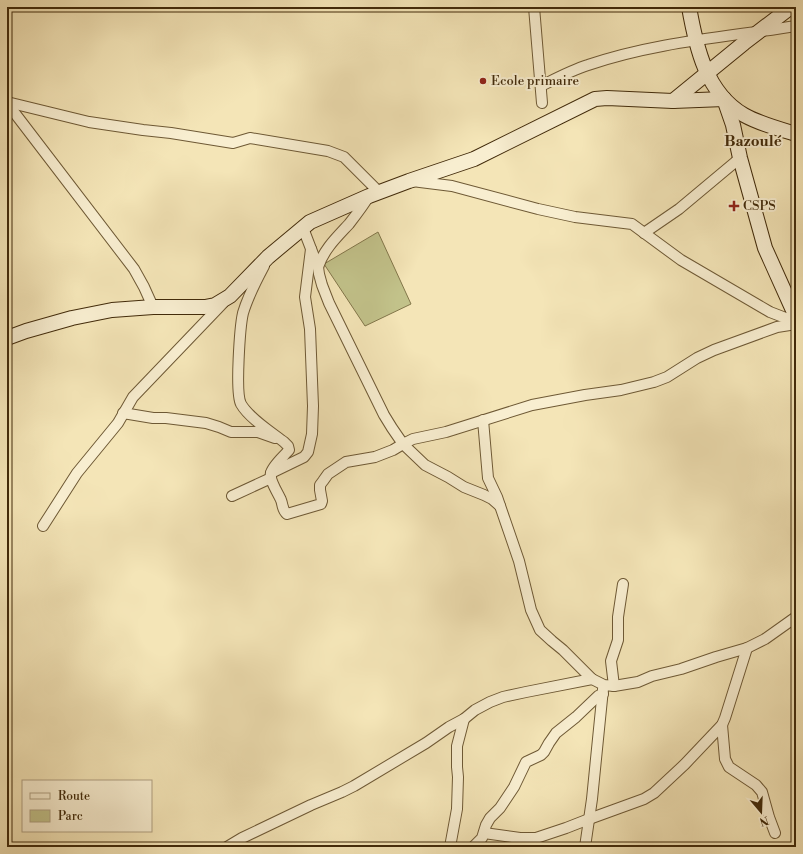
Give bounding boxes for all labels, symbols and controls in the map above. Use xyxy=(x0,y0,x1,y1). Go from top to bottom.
place label: Ecole primaire xyxy=(491,73,579,89)
marker: Ecole primaire xyxy=(478,76,488,86)
district label: Bazoulé xyxy=(724,132,782,151)
place label: CSPS xyxy=(743,198,776,214)
marker: CSPS xyxy=(728,200,740,212)
legend xyxy=(22,780,152,832)
text: Route xyxy=(58,789,90,804)
north arrow xyxy=(741,792,781,832)
text: Parc xyxy=(58,809,83,824)
text: N xyxy=(757,812,770,829)

